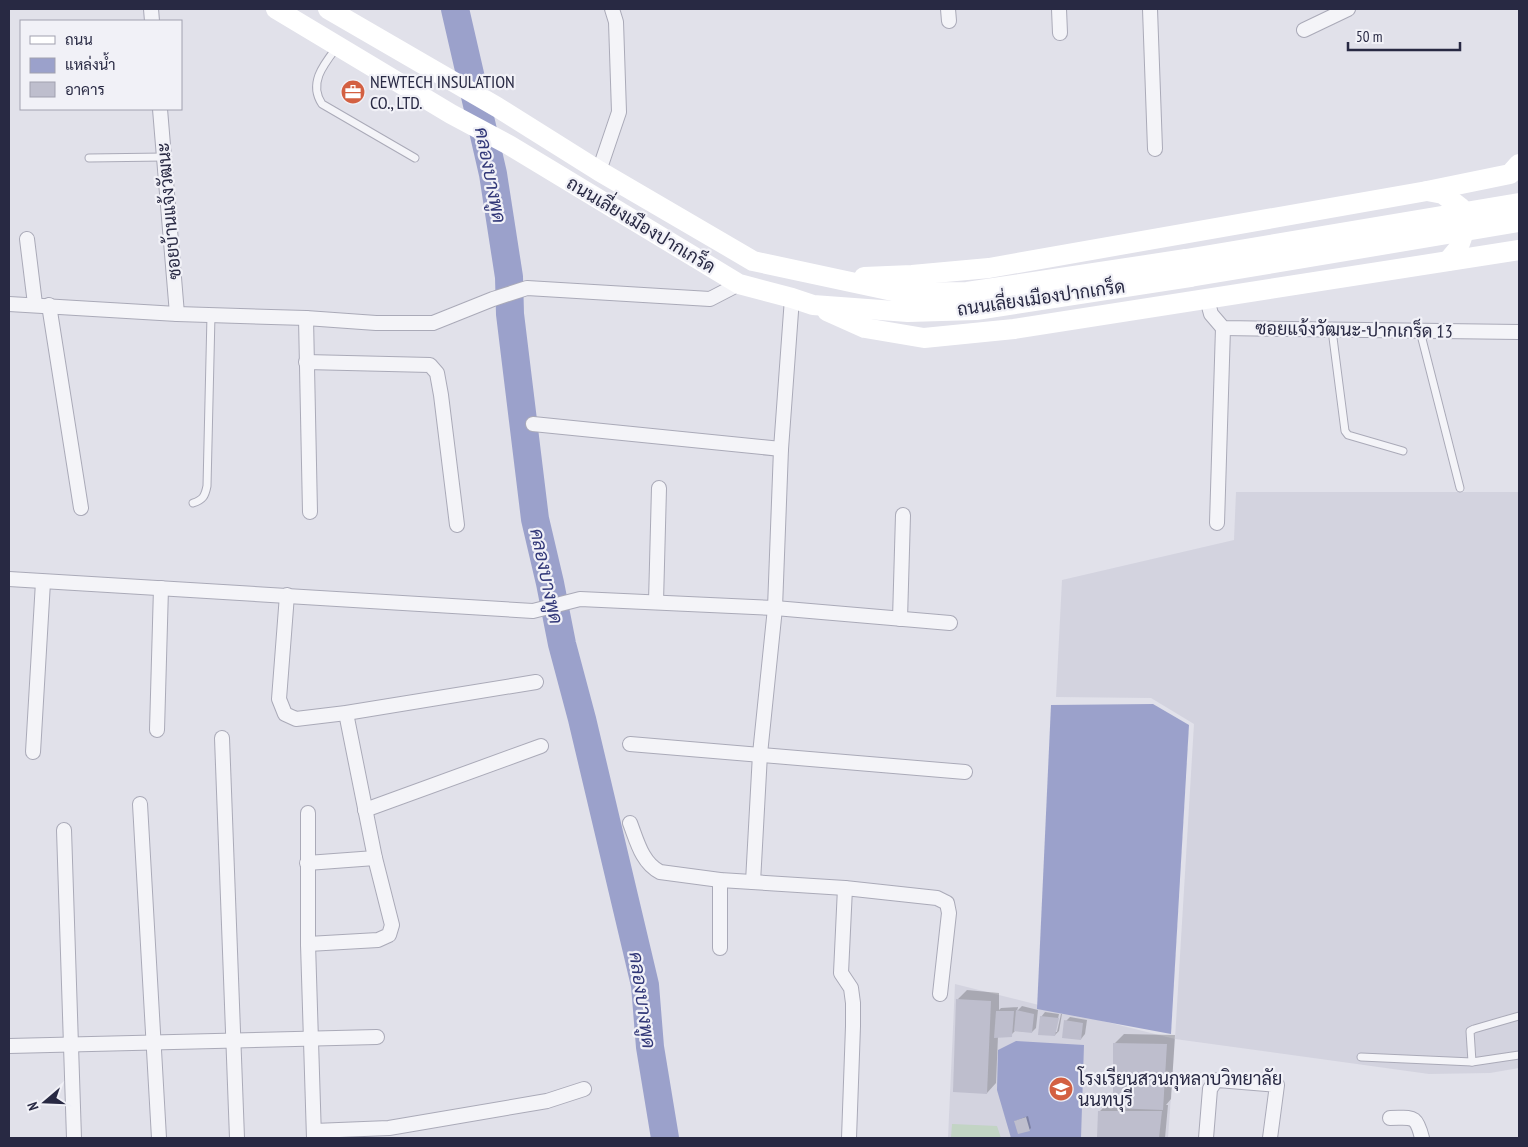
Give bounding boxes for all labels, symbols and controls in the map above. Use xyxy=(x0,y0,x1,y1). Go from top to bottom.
legend xyxy=(20,20,182,110)
scale bar xyxy=(1348,20,1460,52)
text: 50 m xyxy=(1356,27,1382,46)
text: ถนน xyxy=(65,30,93,49)
text: แหล่งน้ำ xyxy=(65,52,116,74)
place label: NEWTECH INSULATION CO., LTD. xyxy=(370,70,515,114)
office icon: NEWTECH INSULATION CO., LTD. xyxy=(340,79,366,105)
text: อาคาร xyxy=(65,80,105,99)
water label: คลองบางพูด xyxy=(468,125,512,225)
street label: ซอยบ้านแจ้งวัฒนะ xyxy=(151,141,186,281)
street label: ถนนเลี่ยงเมืองปากเกร็ด xyxy=(563,168,722,278)
street label: ถนนเลี่ยงเมืองปากเกร็ด xyxy=(955,270,1126,321)
street label: ซอยแจ้งวัฒนะ-ปากเกร็ด 13 xyxy=(1255,314,1453,343)
water label: คลองบางพูด xyxy=(523,526,569,626)
water label: คลองบางพูด xyxy=(622,950,662,1050)
place label: โรงเรียนสวนกุหลาบวิทยาลัย นนทบุรี xyxy=(1077,1066,1282,1112)
school or university icon: โรงเรียนสวนกุหลาบวิทยาลัย นนทบุรี xyxy=(1048,1076,1074,1102)
north arrow xyxy=(20,1077,70,1127)
text: N xyxy=(23,1100,42,1113)

